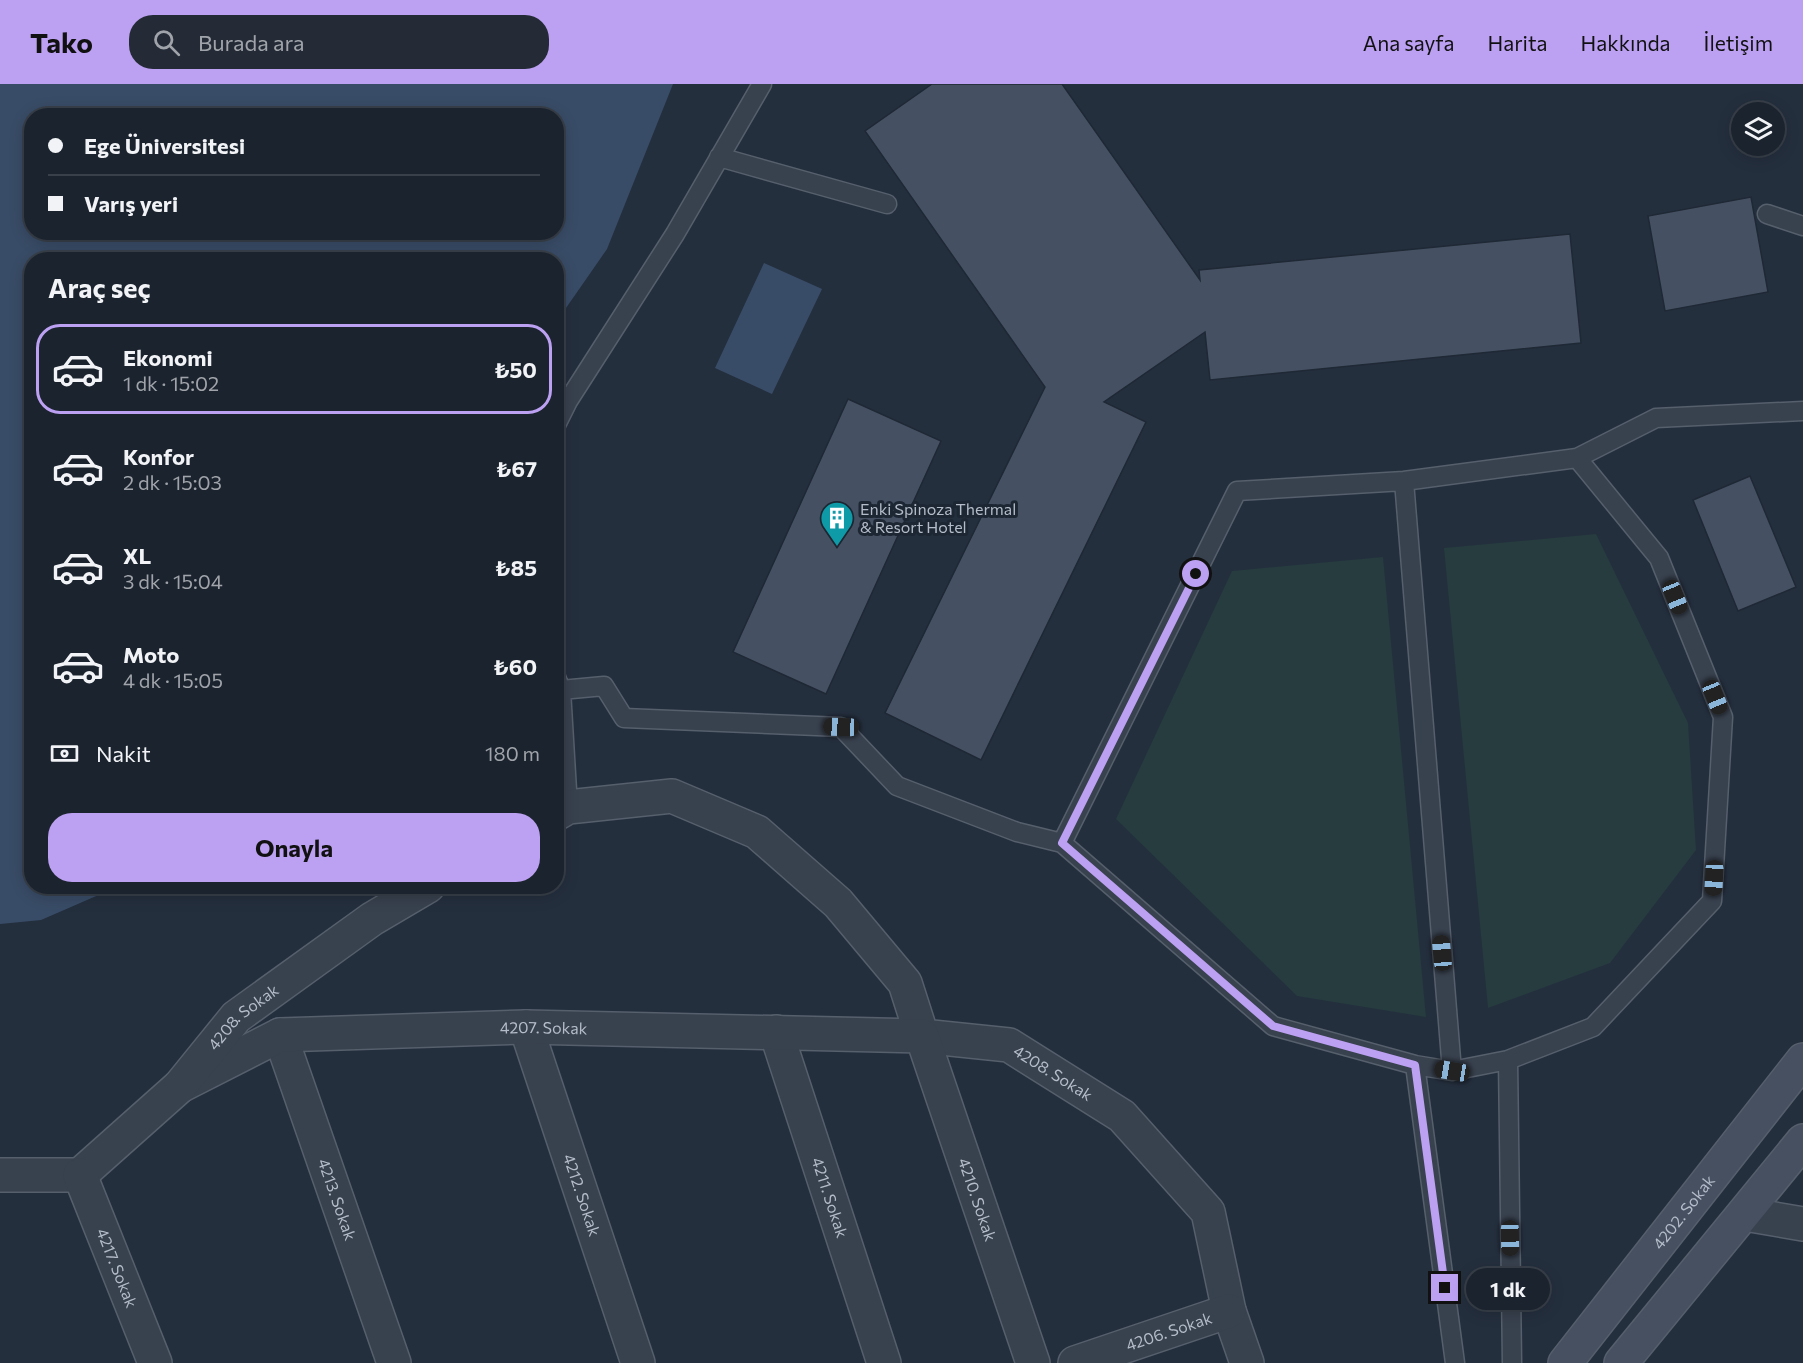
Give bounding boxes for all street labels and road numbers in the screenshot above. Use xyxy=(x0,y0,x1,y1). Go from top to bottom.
street label: 4208. Sokak xyxy=(203,979,282,1053)
street label: 4207. Sokak xyxy=(500,1017,588,1037)
street label: 4208. Sokak xyxy=(1010,1040,1097,1104)
street label: 4212. Sokak xyxy=(560,1151,605,1239)
street label: 4211. Sokak xyxy=(808,1155,853,1240)
street label: 4210. Sokak xyxy=(955,1155,1001,1244)
street label: 4213. Sokak xyxy=(315,1156,361,1243)
street label: 4202. Sokak xyxy=(1648,1171,1718,1253)
street label: 4217. Sokak xyxy=(93,1225,142,1311)
street label: 4206. Sokak xyxy=(1123,1307,1214,1354)

